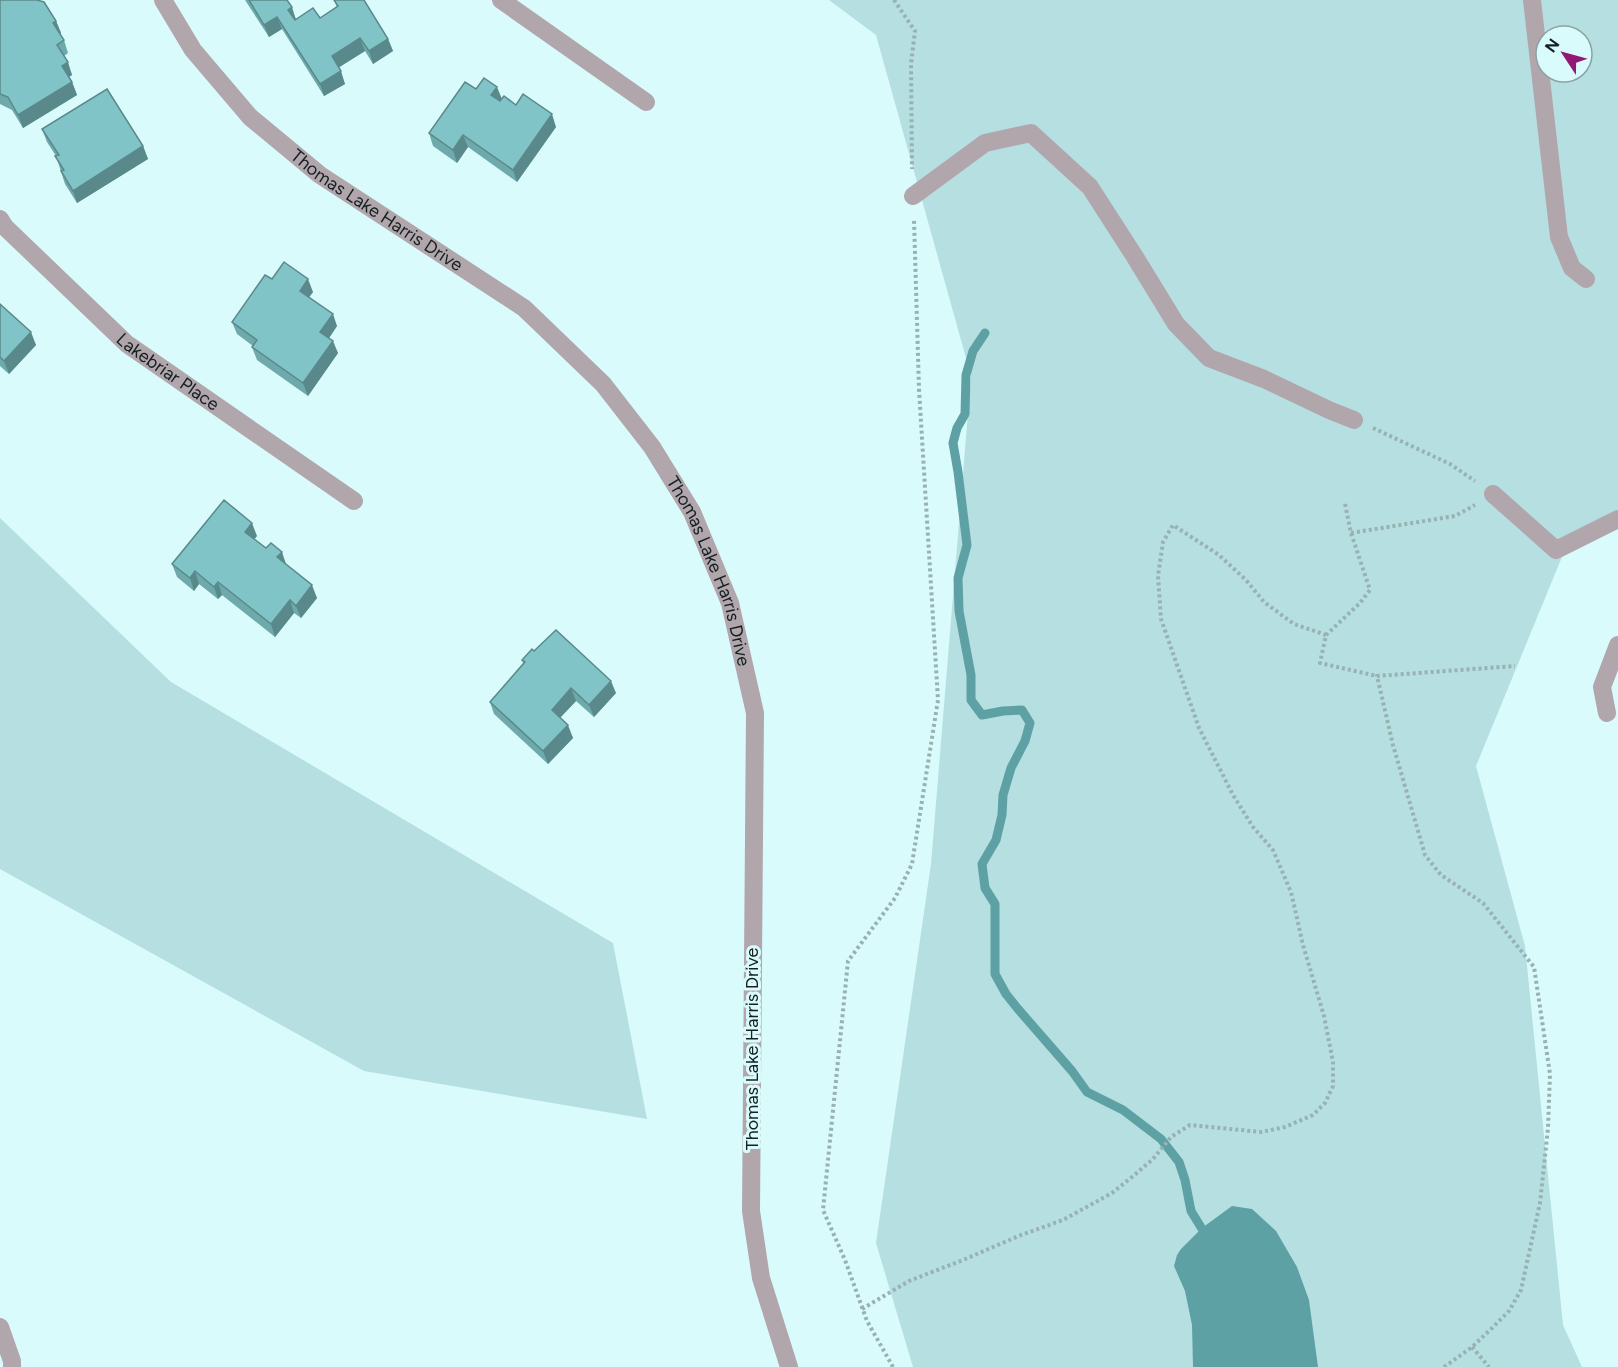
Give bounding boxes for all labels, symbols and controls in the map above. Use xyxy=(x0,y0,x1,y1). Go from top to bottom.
north arrow xyxy=(1534,24,1594,84)
text: N xyxy=(1541,35,1564,56)
street label: Thomas Lake Harris Drive xyxy=(286,144,467,276)
street label: Lakebriar Place xyxy=(112,329,224,416)
street label: Thomas Lake Harris Drive xyxy=(662,472,755,668)
street label: Thomas Lake Harris Drive xyxy=(741,948,763,1150)

